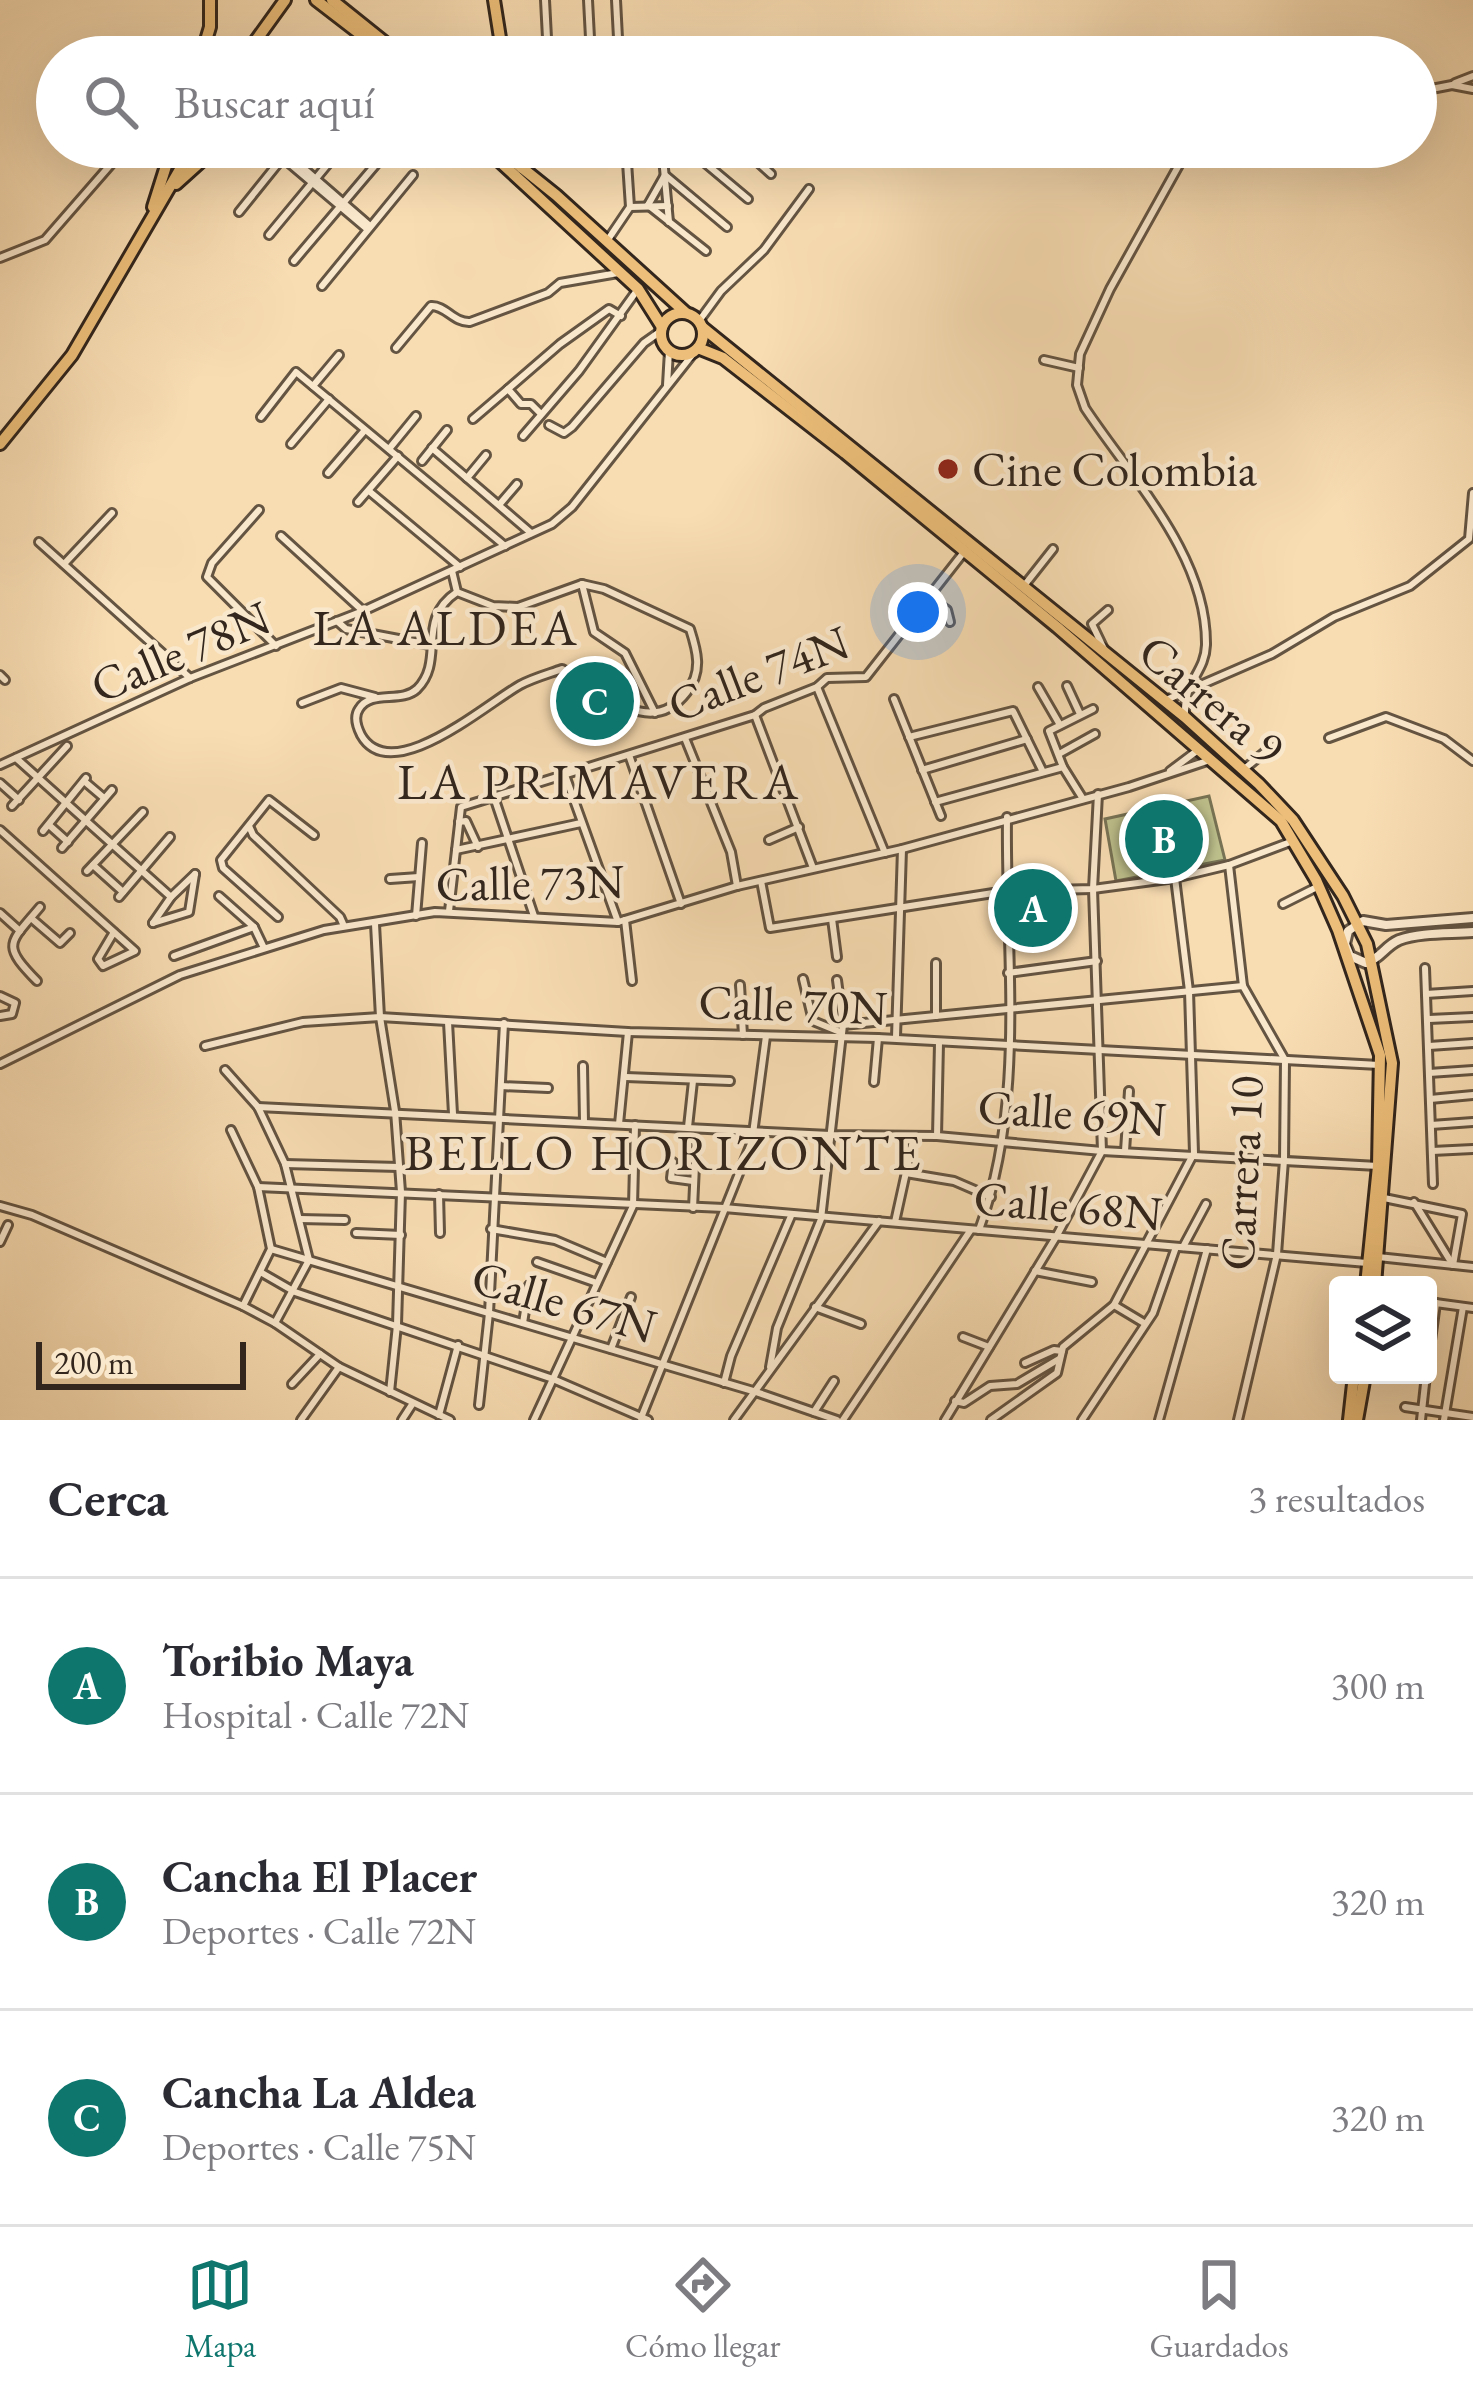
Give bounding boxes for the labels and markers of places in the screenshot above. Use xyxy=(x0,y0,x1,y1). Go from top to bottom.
place label: Cine Colombia xyxy=(972,438,1258,500)
marker: Cine Colombia xyxy=(935,456,961,482)
pin: C xyxy=(556,656,634,746)
pin: B xyxy=(1125,794,1203,884)
pin: A xyxy=(994,863,1072,953)

